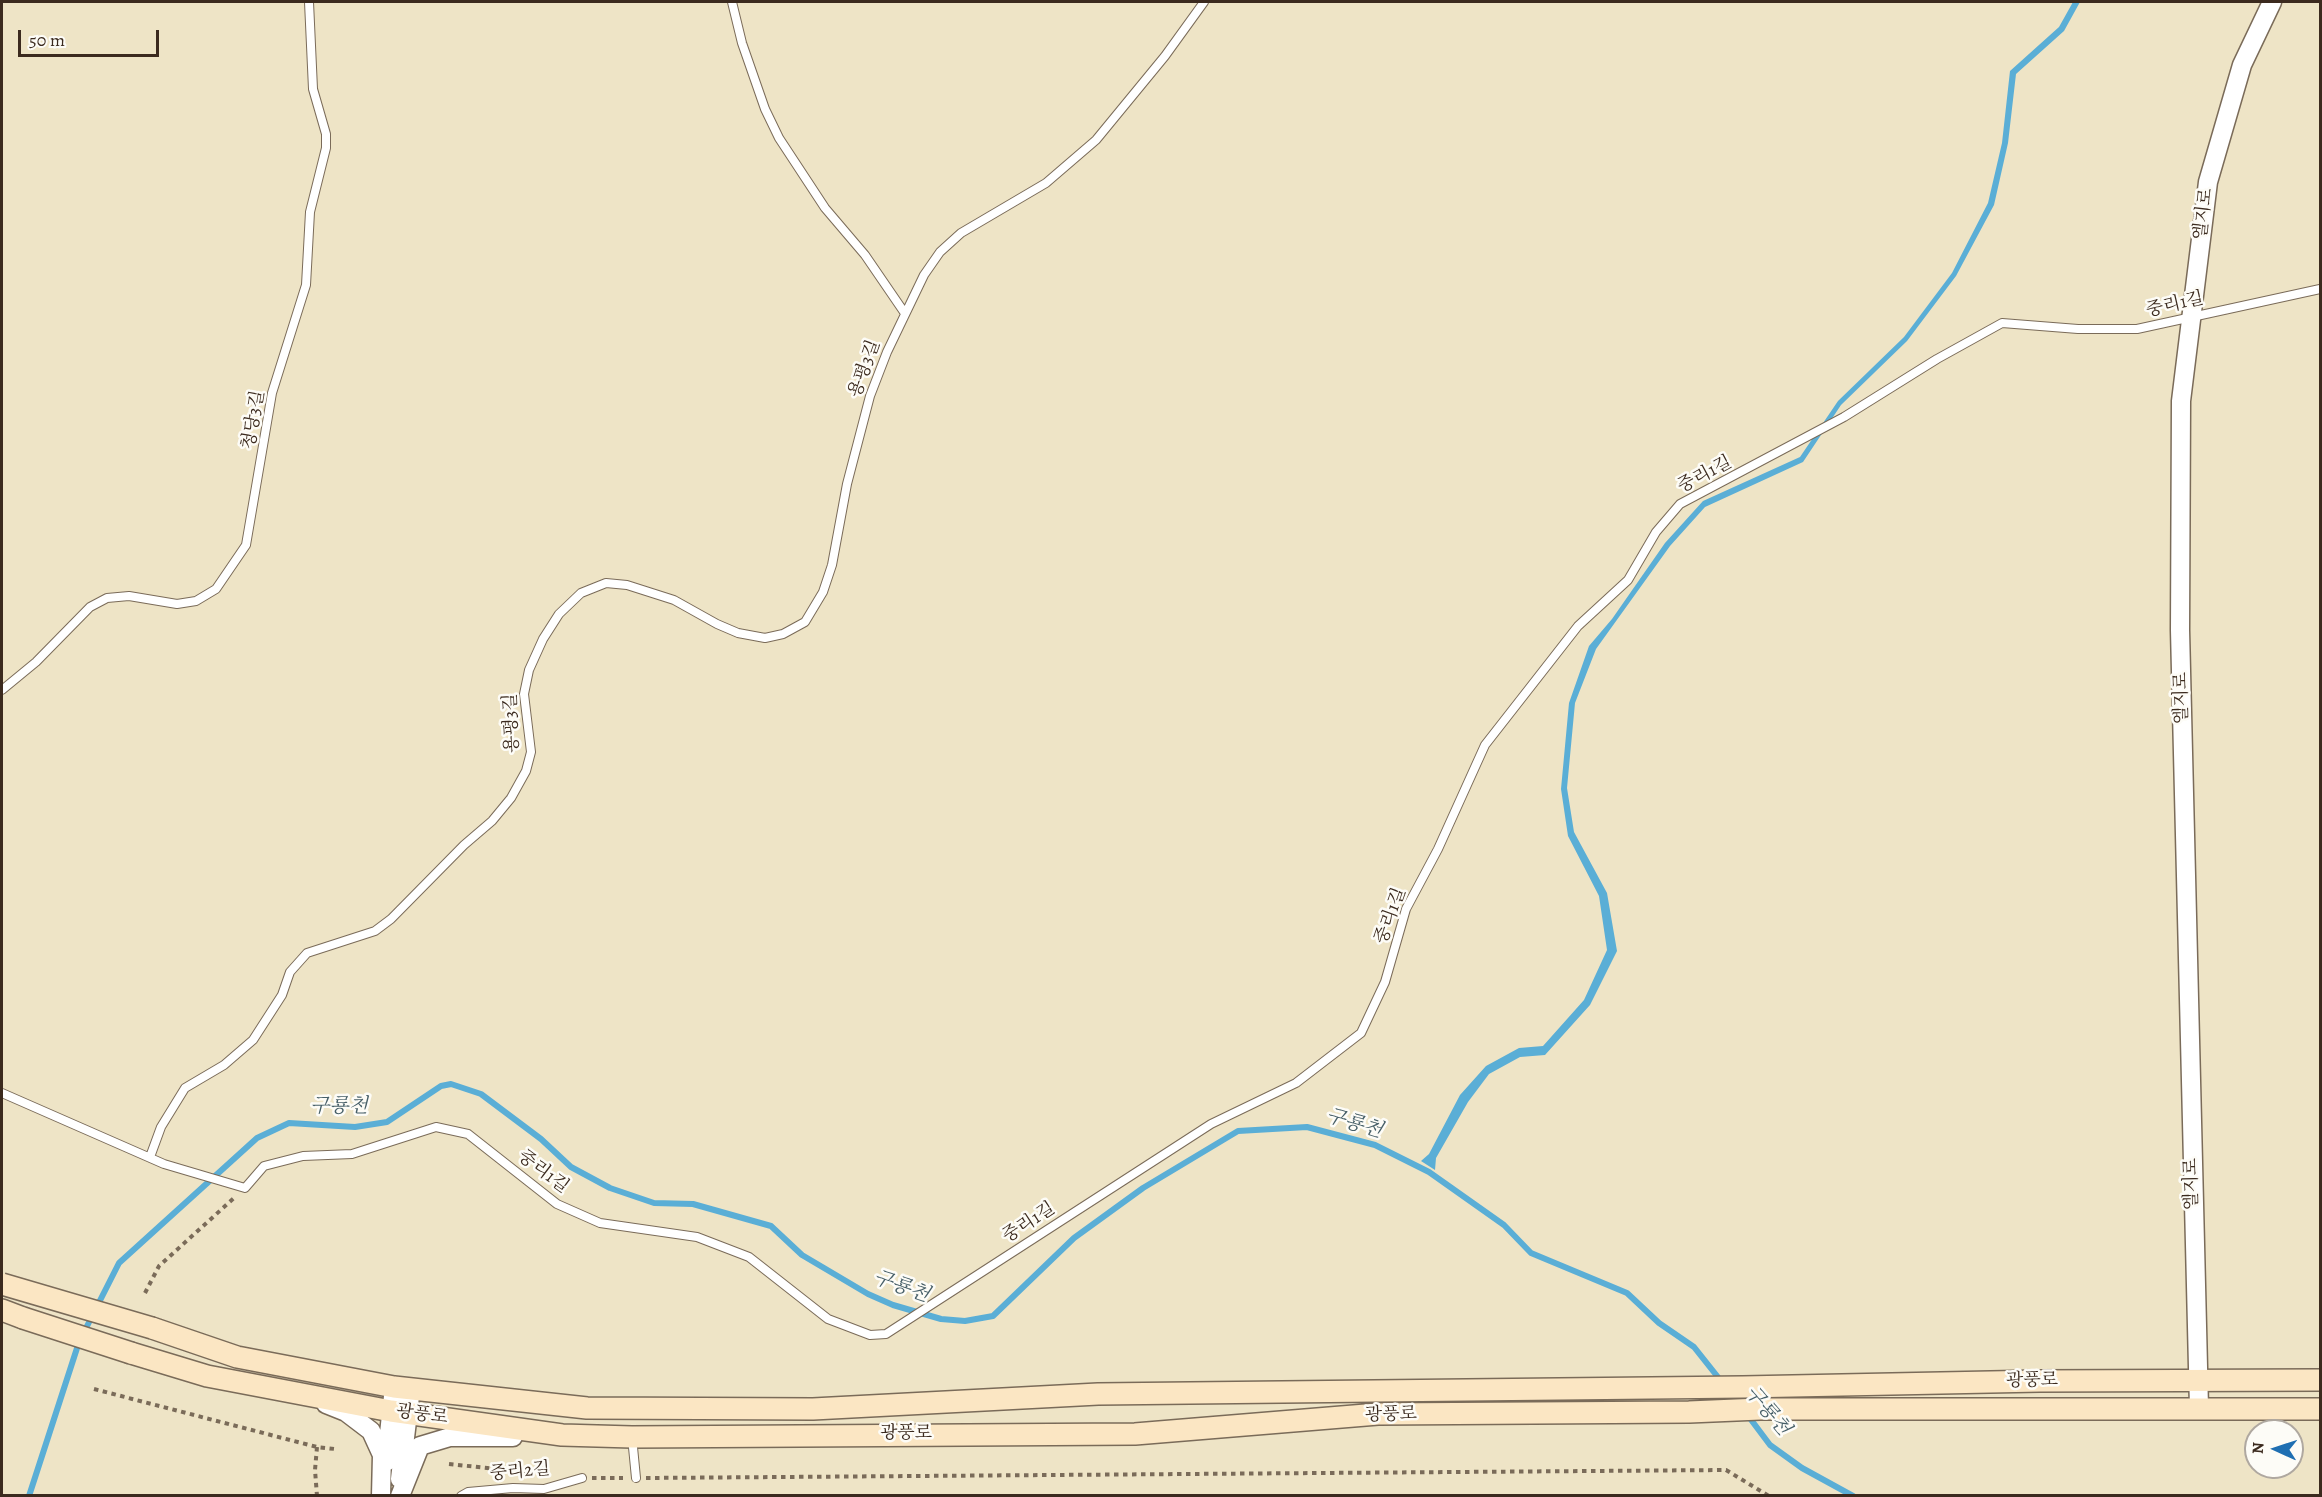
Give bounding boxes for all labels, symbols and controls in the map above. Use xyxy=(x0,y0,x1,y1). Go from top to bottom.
scale bar xyxy=(21,18,162,56)
text: 50 m xyxy=(29,28,65,52)
street label: 엘지로 xyxy=(2190,187,2218,241)
street label: 중리1길 xyxy=(2144,288,2206,322)
street label: 용평3길 xyxy=(845,337,885,401)
street label: 청당3길 xyxy=(238,389,270,451)
street label: 중리1길 xyxy=(1674,452,1736,498)
street label: 엘지로 xyxy=(2171,672,2193,724)
street label: 용평3길 xyxy=(500,693,524,753)
street label: 중리1길 xyxy=(1371,885,1411,947)
water label: 구룡천 xyxy=(310,1095,368,1119)
water label: 구룡천 xyxy=(1323,1104,1385,1144)
street label: 중리1길 xyxy=(513,1146,573,1198)
street label: 엘지로 xyxy=(2181,1158,2203,1210)
street label: 중리1길 xyxy=(999,1198,1059,1248)
water label: 구룡천 xyxy=(870,1266,932,1308)
street label: 광풍로 xyxy=(2006,1370,2058,1392)
water label: 구룡천 xyxy=(1739,1381,1795,1441)
street label: 광풍로 xyxy=(395,1401,449,1429)
street label: 광풍로 xyxy=(1365,1403,1417,1427)
north arrow xyxy=(2244,1419,2304,1479)
street label: 광풍로 xyxy=(880,1423,932,1445)
text: N xyxy=(2247,1442,2269,1455)
street label: 중리2길 xyxy=(489,1459,551,1485)

